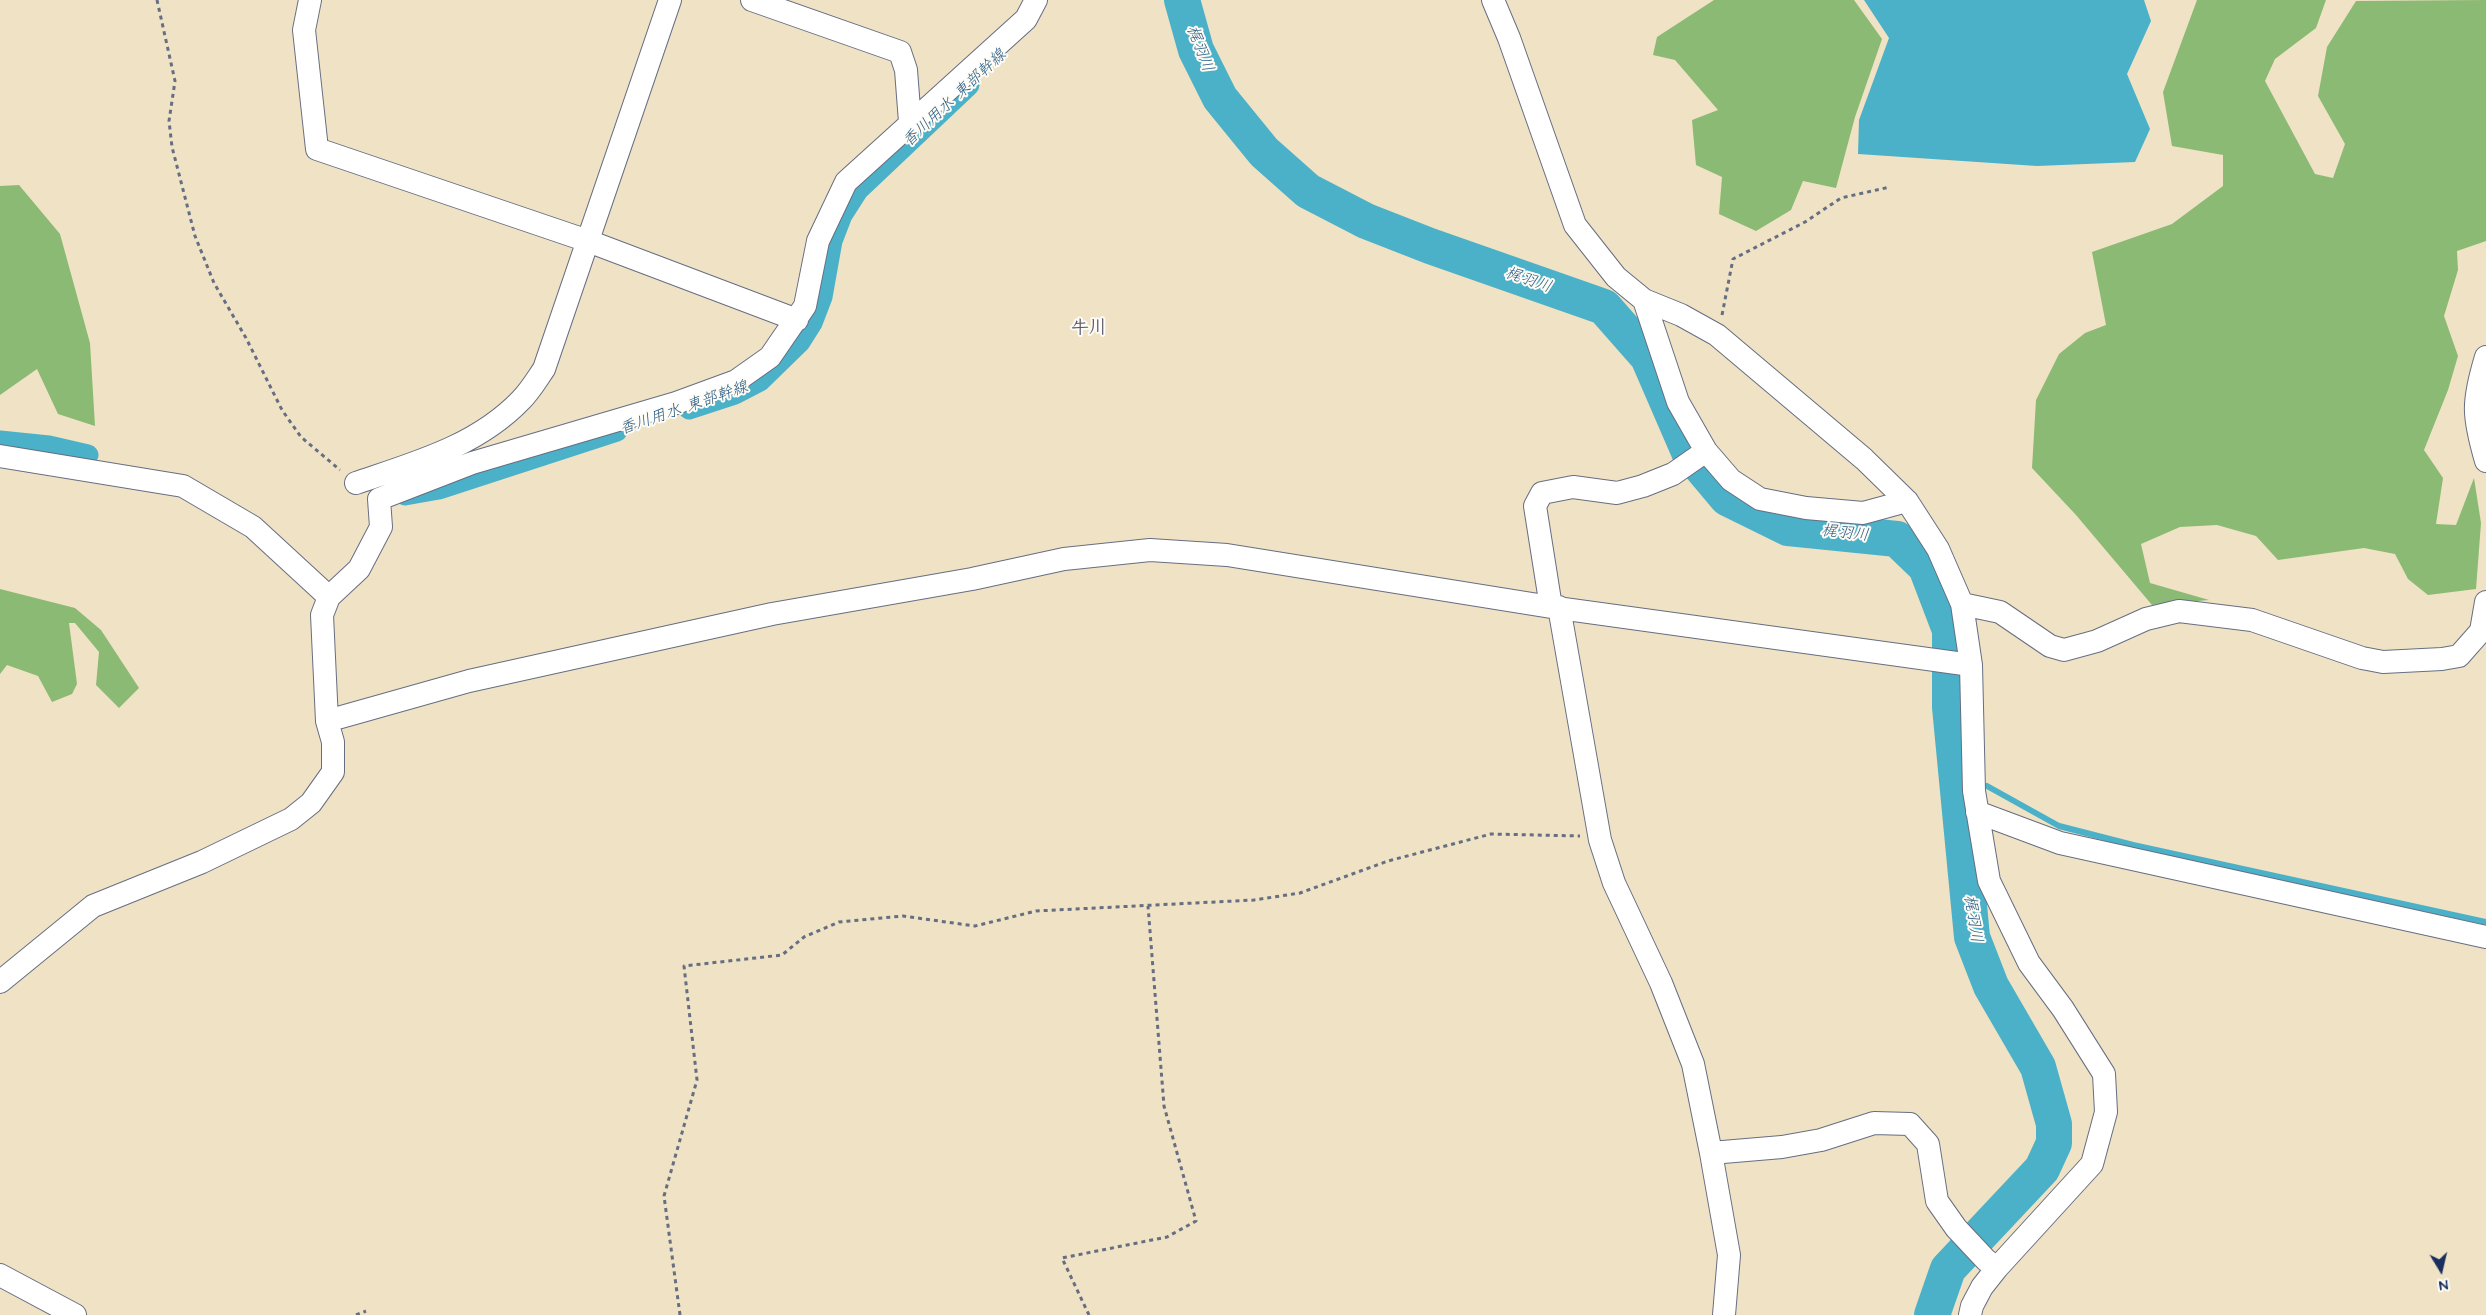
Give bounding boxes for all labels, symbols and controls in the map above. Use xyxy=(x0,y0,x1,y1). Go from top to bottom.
water label: 梶羽川 xyxy=(1181,23,1217,75)
water label: 香川用水 東部幹線 xyxy=(899,46,1011,152)
water label: 梶羽川 xyxy=(1502,264,1554,298)
district label: 牛川 xyxy=(1071,318,1107,340)
water label: 香川用水 東部幹線 xyxy=(617,378,751,440)
water label: 梶羽川 xyxy=(1820,522,1870,546)
water label: 梶羽川 xyxy=(1959,894,1985,944)
north arrow xyxy=(2416,1245,2466,1295)
text: N xyxy=(2437,1274,2449,1295)

